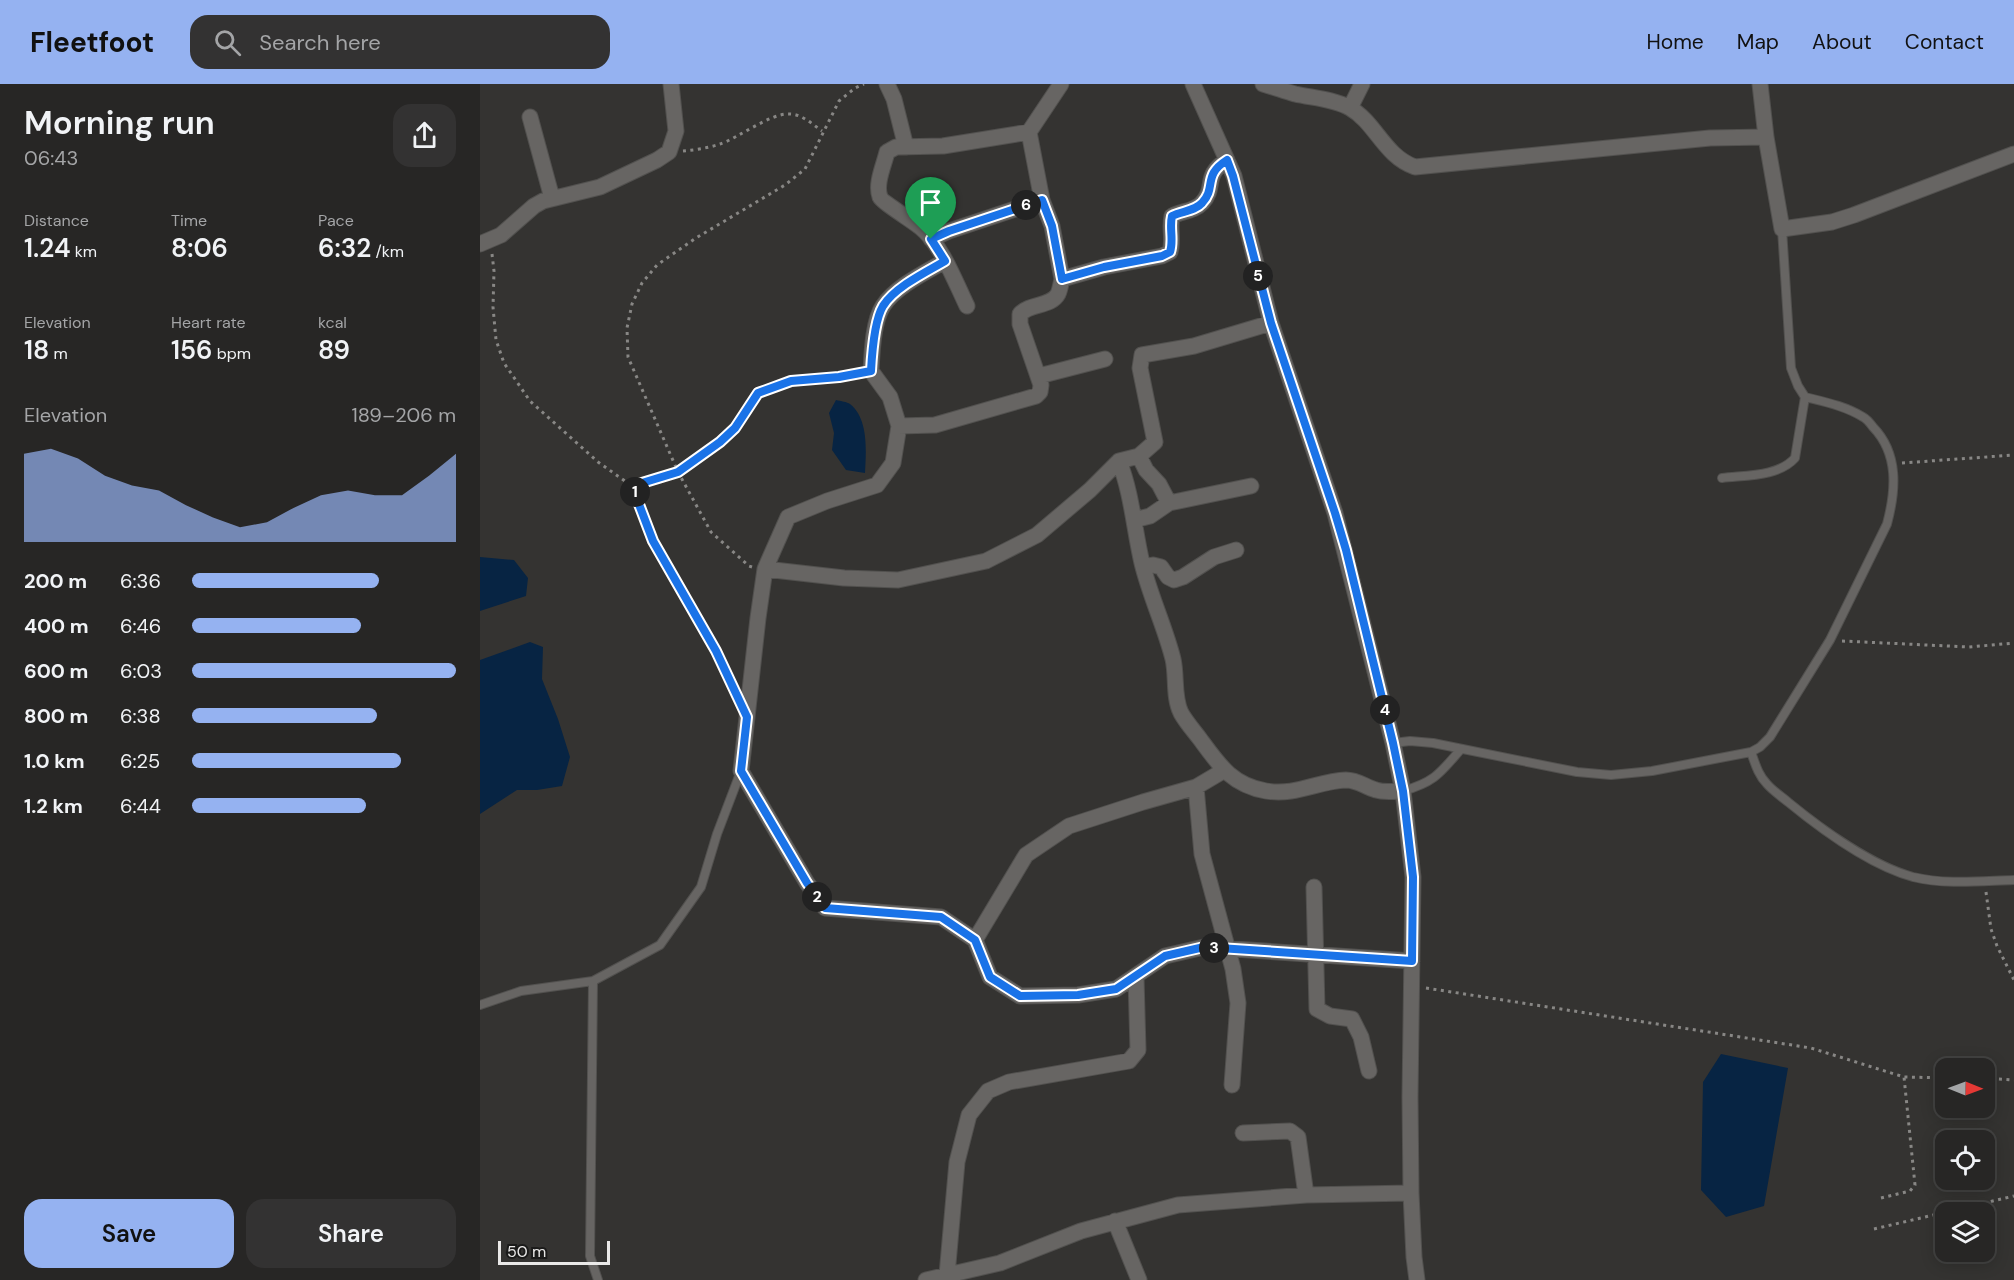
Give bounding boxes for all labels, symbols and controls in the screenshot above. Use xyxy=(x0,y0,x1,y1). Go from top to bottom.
search box xyxy=(190,15,610,69)
text: Fleetfoot xyxy=(30,24,154,61)
icon: search xyxy=(211,26,244,59)
text: Search here xyxy=(259,28,381,57)
text: Home xyxy=(1646,28,1704,56)
text: Map xyxy=(1737,28,1779,56)
text: About xyxy=(1812,28,1872,56)
text: Contact xyxy=(1905,28,1984,56)
text: Morning run xyxy=(24,101,215,144)
button: share xyxy=(393,104,456,167)
text: 06:43 xyxy=(24,145,78,171)
pin xyxy=(905,177,956,239)
icon: arrive xyxy=(914,186,947,219)
pin: 6 xyxy=(1011,190,1041,220)
text: 6 xyxy=(1021,194,1031,215)
text: Distance xyxy=(24,210,89,231)
text: Time xyxy=(171,210,207,231)
text: Pace xyxy=(318,210,354,231)
text: 1.24 xyxy=(24,231,71,265)
text: 8:06 xyxy=(171,231,228,265)
text: 6:32 xyxy=(318,231,371,265)
text: km xyxy=(71,241,97,262)
text: /km xyxy=(371,241,404,262)
pin: 5 xyxy=(1243,261,1273,291)
text: 5 xyxy=(1253,265,1263,286)
text: Elevation xyxy=(24,312,91,333)
text: Heart rate xyxy=(171,312,246,333)
text: kcal xyxy=(318,312,347,333)
text: 18 xyxy=(24,333,49,367)
text: 156 xyxy=(171,333,213,367)
text: 89 xyxy=(318,333,350,367)
text: m xyxy=(49,343,68,364)
text: bpm xyxy=(213,343,251,364)
text: Elevation xyxy=(24,402,107,428)
text: 189–206 m xyxy=(352,402,456,428)
pin: 1 xyxy=(620,477,650,507)
text: 1 xyxy=(632,481,638,502)
text: 200 m xyxy=(24,568,87,594)
text: 6:36 xyxy=(120,568,161,594)
text: 400 m xyxy=(24,613,89,639)
text: 6:46 xyxy=(120,613,161,639)
text: 600 m xyxy=(24,658,88,684)
text: 6:03 xyxy=(120,658,162,684)
pin: 4 xyxy=(1370,695,1400,725)
text: 4 xyxy=(1380,699,1390,720)
text: 800 m xyxy=(24,703,88,729)
text: 6:38 xyxy=(120,703,161,729)
text: 1.0 km xyxy=(24,748,85,774)
text: 6:25 xyxy=(120,748,160,774)
text: 1.2 km xyxy=(24,793,83,819)
text: 6:44 xyxy=(120,793,161,819)
pin: 2 xyxy=(802,882,832,912)
text: 2 xyxy=(812,886,822,907)
pin: 3 xyxy=(1199,933,1229,963)
text: 3 xyxy=(1209,937,1219,958)
north arrow xyxy=(1935,1058,1995,1118)
map controls xyxy=(1935,1058,1995,1262)
button: locate xyxy=(1935,1130,1995,1190)
button: Save xyxy=(24,1199,234,1268)
button: Share xyxy=(246,1199,456,1268)
button: layers xyxy=(1935,1202,1995,1262)
scale bar xyxy=(498,1238,610,1266)
text: 50 m xyxy=(507,1241,546,1262)

